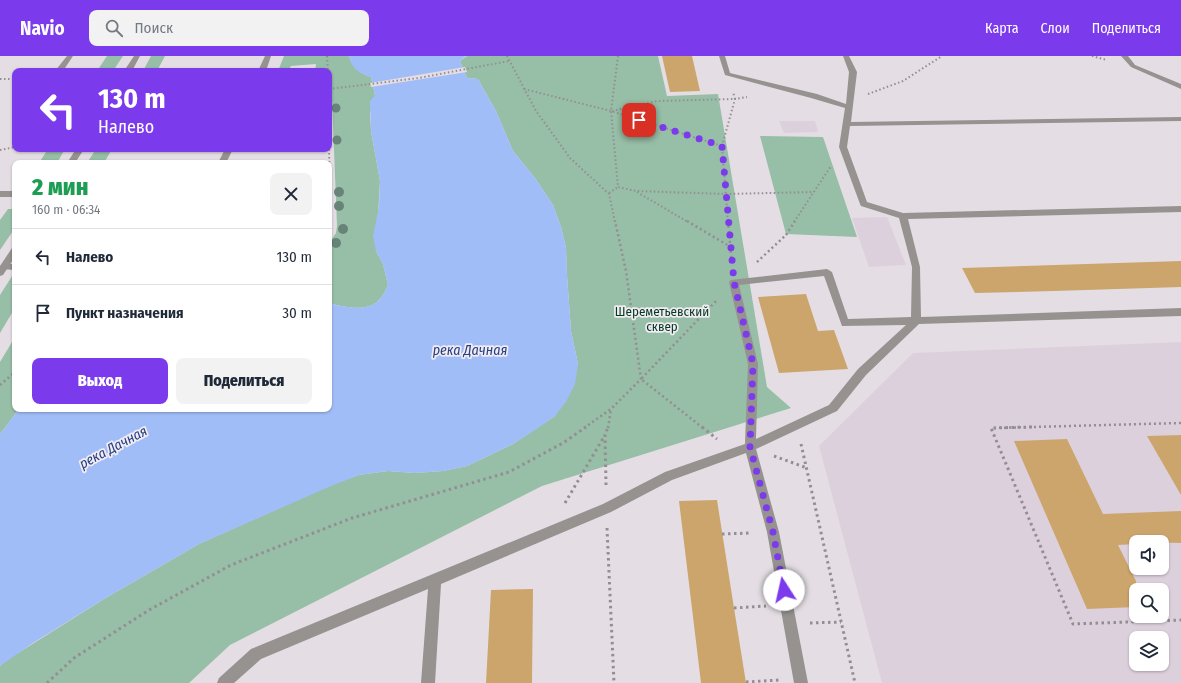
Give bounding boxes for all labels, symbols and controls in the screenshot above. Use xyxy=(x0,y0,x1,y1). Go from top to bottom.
search box xyxy=(89,10,369,46)
text: Navio xyxy=(20,17,65,40)
icon: search xyxy=(103,17,125,39)
text: Поиск xyxy=(135,19,173,37)
text: Карта xyxy=(985,20,1019,37)
text: Слои xyxy=(1041,20,1070,37)
text: Поделиться xyxy=(1092,20,1161,37)
text: 130 m xyxy=(98,82,166,115)
icon: left xyxy=(32,84,84,136)
pin xyxy=(622,103,656,137)
icon: arrive xyxy=(628,109,650,131)
text: Налево xyxy=(98,116,154,138)
text: 2 мин xyxy=(32,173,88,201)
button: close xyxy=(270,173,312,215)
text: 160 m · 06:34 xyxy=(32,202,100,217)
icon: left xyxy=(32,246,54,268)
text: Налево xyxy=(66,248,113,266)
text: 130 m xyxy=(277,248,312,266)
icon: arrive xyxy=(32,302,54,324)
text: Пункт назначения xyxy=(66,304,184,322)
text: 30 m xyxy=(282,304,312,322)
park label: Шереметьевский сквер xyxy=(615,304,709,334)
water label: река Дачная xyxy=(433,342,507,359)
button: Выход xyxy=(32,358,168,404)
button: Поделиться xyxy=(176,358,312,404)
water label: река Дачная xyxy=(76,422,150,472)
map controls xyxy=(1129,535,1169,671)
button: sound xyxy=(1129,535,1169,575)
position arrow xyxy=(763,569,805,611)
button: search xyxy=(1129,583,1169,623)
button: layers xyxy=(1129,631,1169,671)

